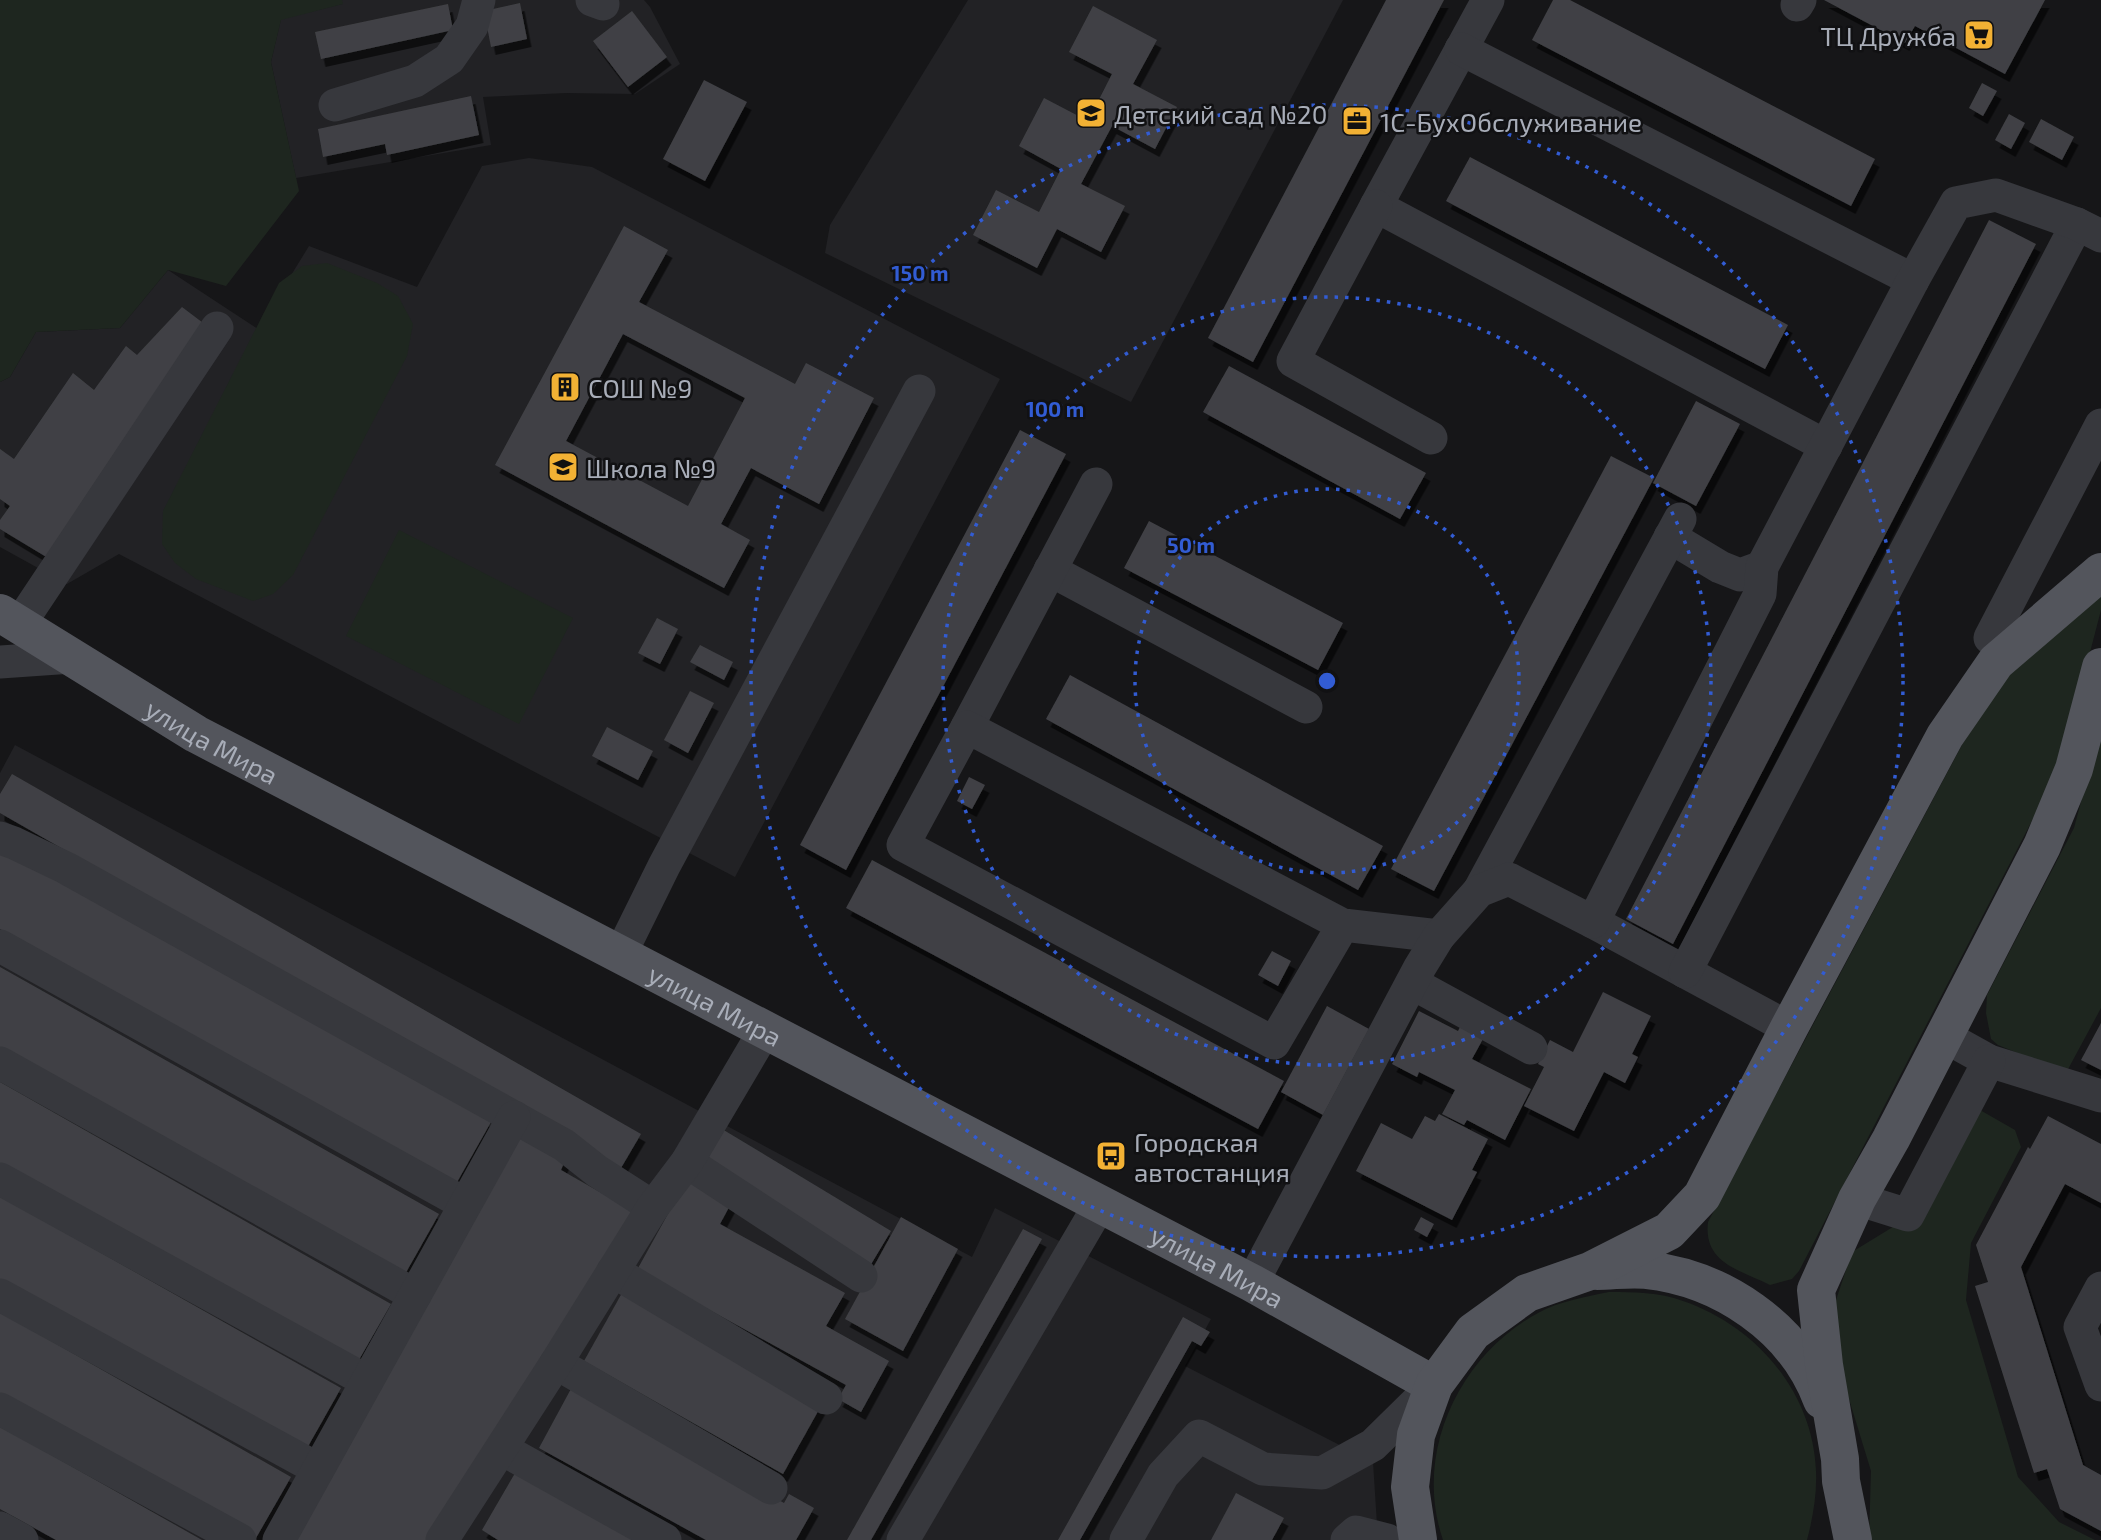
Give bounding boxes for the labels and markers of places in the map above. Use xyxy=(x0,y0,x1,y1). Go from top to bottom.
supermarket icon: ТЦ Дружба xyxy=(1962,18,1996,52)
place label: ТЦ Дружба xyxy=(1820,20,1956,52)
school or university icon: Детский сад №20 xyxy=(1074,96,1108,130)
place label: Детский сад №20 xyxy=(1114,98,1327,129)
office icon: 1С-БухОбслуживание xyxy=(1340,104,1374,138)
place label: 1С-БухОбслуживание xyxy=(1380,106,1642,138)
building icon: СОШ №9 xyxy=(548,370,582,404)
place label: СОШ №9 xyxy=(588,372,693,403)
school or university icon: Школа №9 xyxy=(546,450,580,484)
place label: Школа №9 xyxy=(586,452,716,483)
centre of rings xyxy=(1315,669,1339,693)
place label: Городская автостанция xyxy=(1134,1126,1290,1187)
bus stop icon: Городская автостанция xyxy=(1094,1139,1128,1173)

